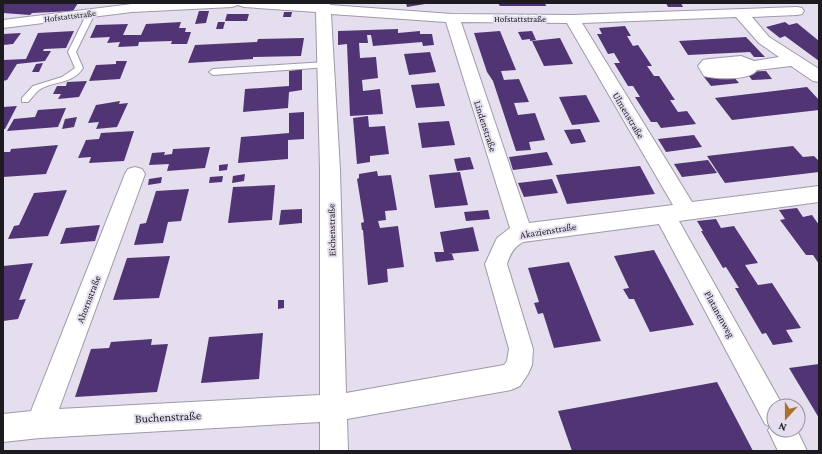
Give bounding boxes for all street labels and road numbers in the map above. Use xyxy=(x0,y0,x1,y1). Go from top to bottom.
street label: Hofstattstraße xyxy=(43,8,97,24)
street label: Hofstattstraße xyxy=(494,14,546,24)
street label: Ulmenstraße xyxy=(610,90,647,141)
street label: Lindenstraße xyxy=(472,99,499,154)
street label: Eichenstraße xyxy=(326,203,337,256)
street label: Akazienstraße xyxy=(519,221,578,240)
street label: Ahornstraße xyxy=(74,273,103,325)
street label: Platanenweg xyxy=(702,289,737,340)
street label: Buchenstraße xyxy=(135,408,201,426)

